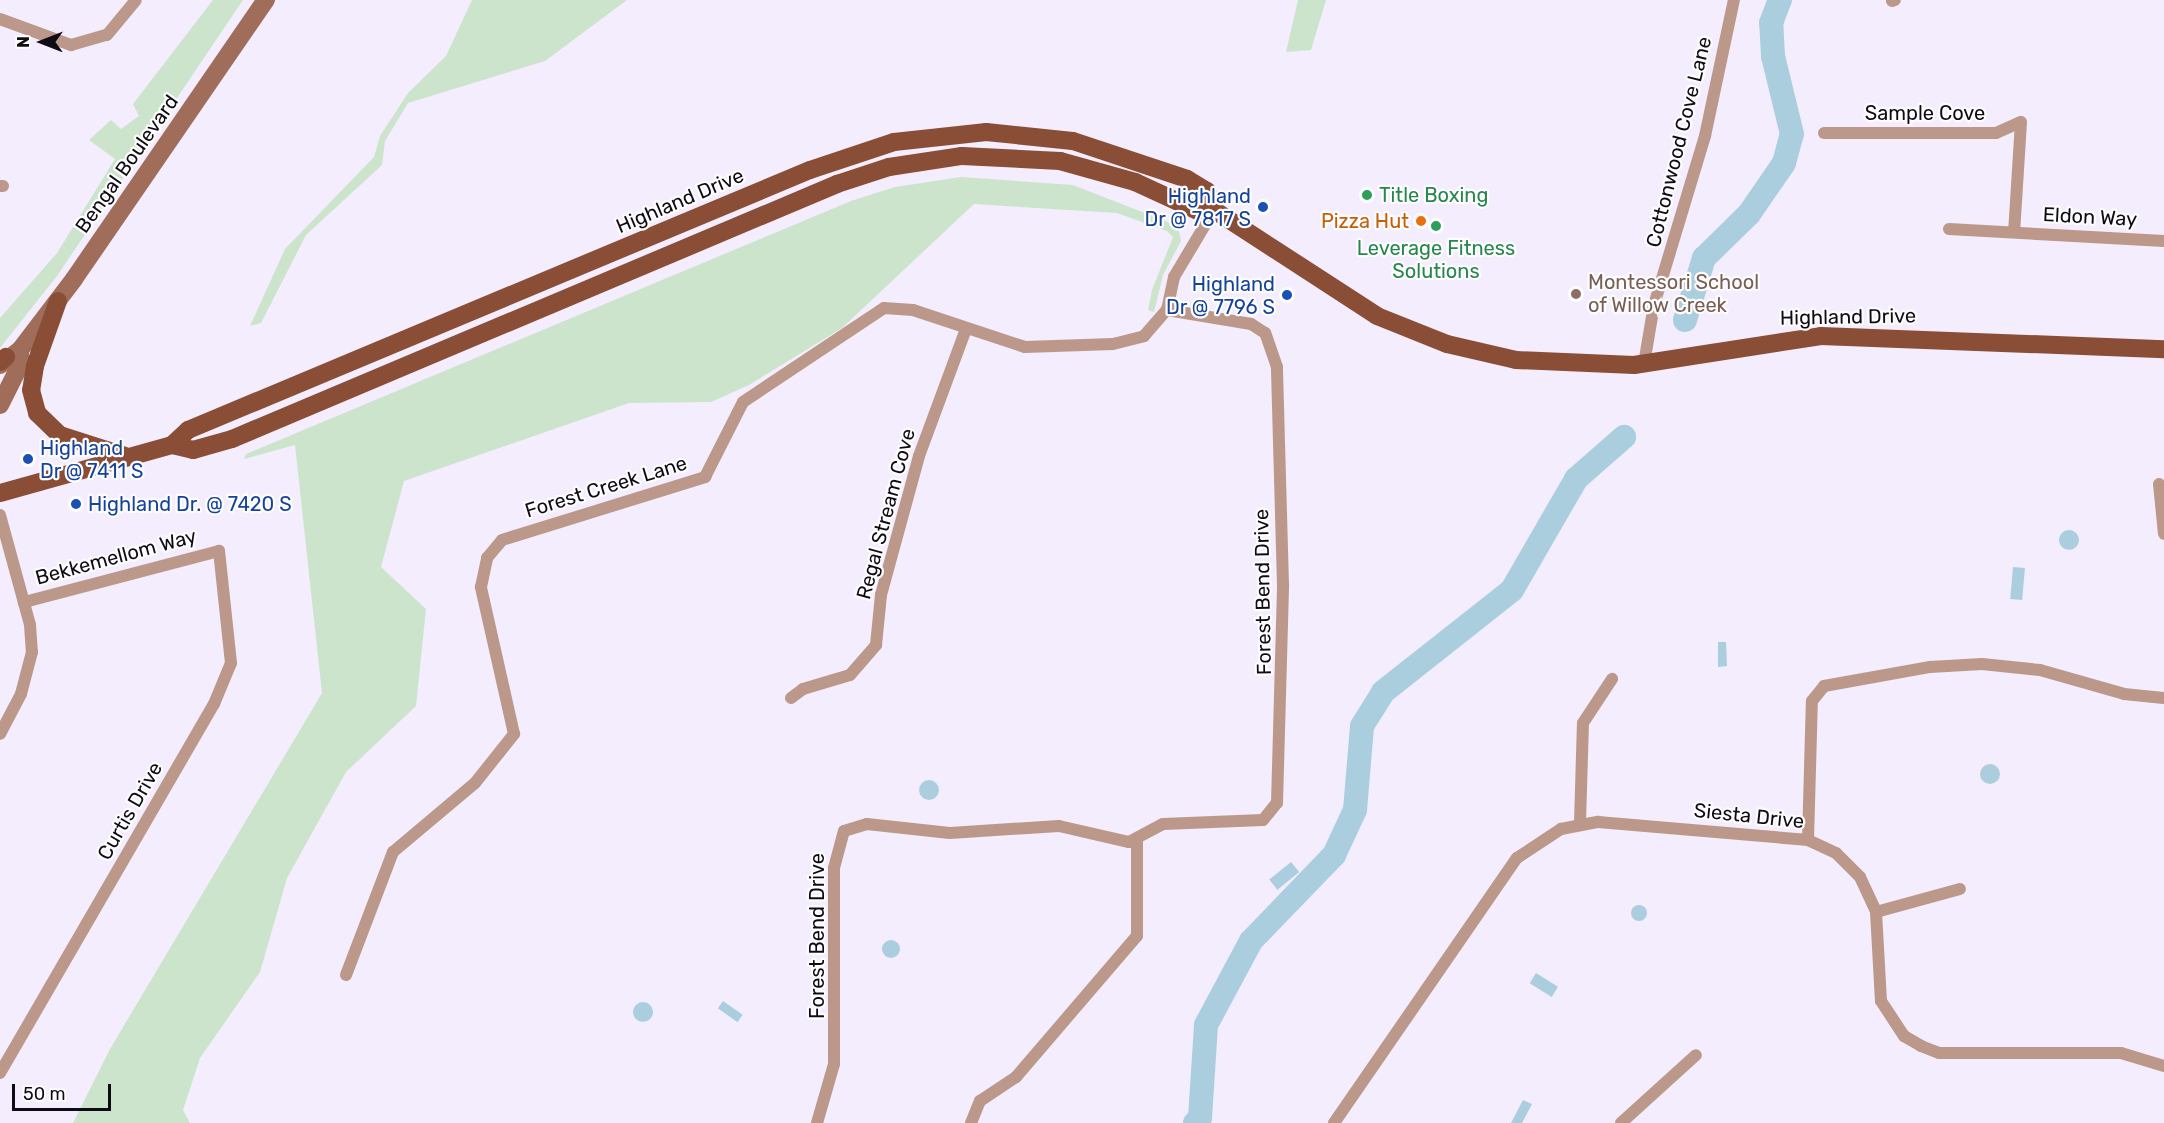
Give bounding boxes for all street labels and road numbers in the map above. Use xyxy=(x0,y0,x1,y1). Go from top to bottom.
street label: Cottonwood Cove Lane xyxy=(1641,34,1717,250)
street label: Bengal Boulevard xyxy=(70,90,184,238)
street label: Sample Cove xyxy=(1865,101,1985,125)
street label: Highland Drive xyxy=(613,163,747,239)
street label: Eldon Way xyxy=(2042,203,2138,231)
street label: Highland Drive xyxy=(1780,304,1916,330)
street label: Regal Stream Cove xyxy=(852,426,920,602)
street label: Forest Creek Lane xyxy=(522,451,690,523)
street label: Forest Bend Drive xyxy=(1250,509,1276,675)
street label: Bekkemellom Way xyxy=(33,524,199,590)
street label: Curtis Drive xyxy=(92,758,168,864)
street label: Siesta Drive xyxy=(1693,798,1805,834)
street label: Forest Bend Drive xyxy=(805,853,829,1019)

